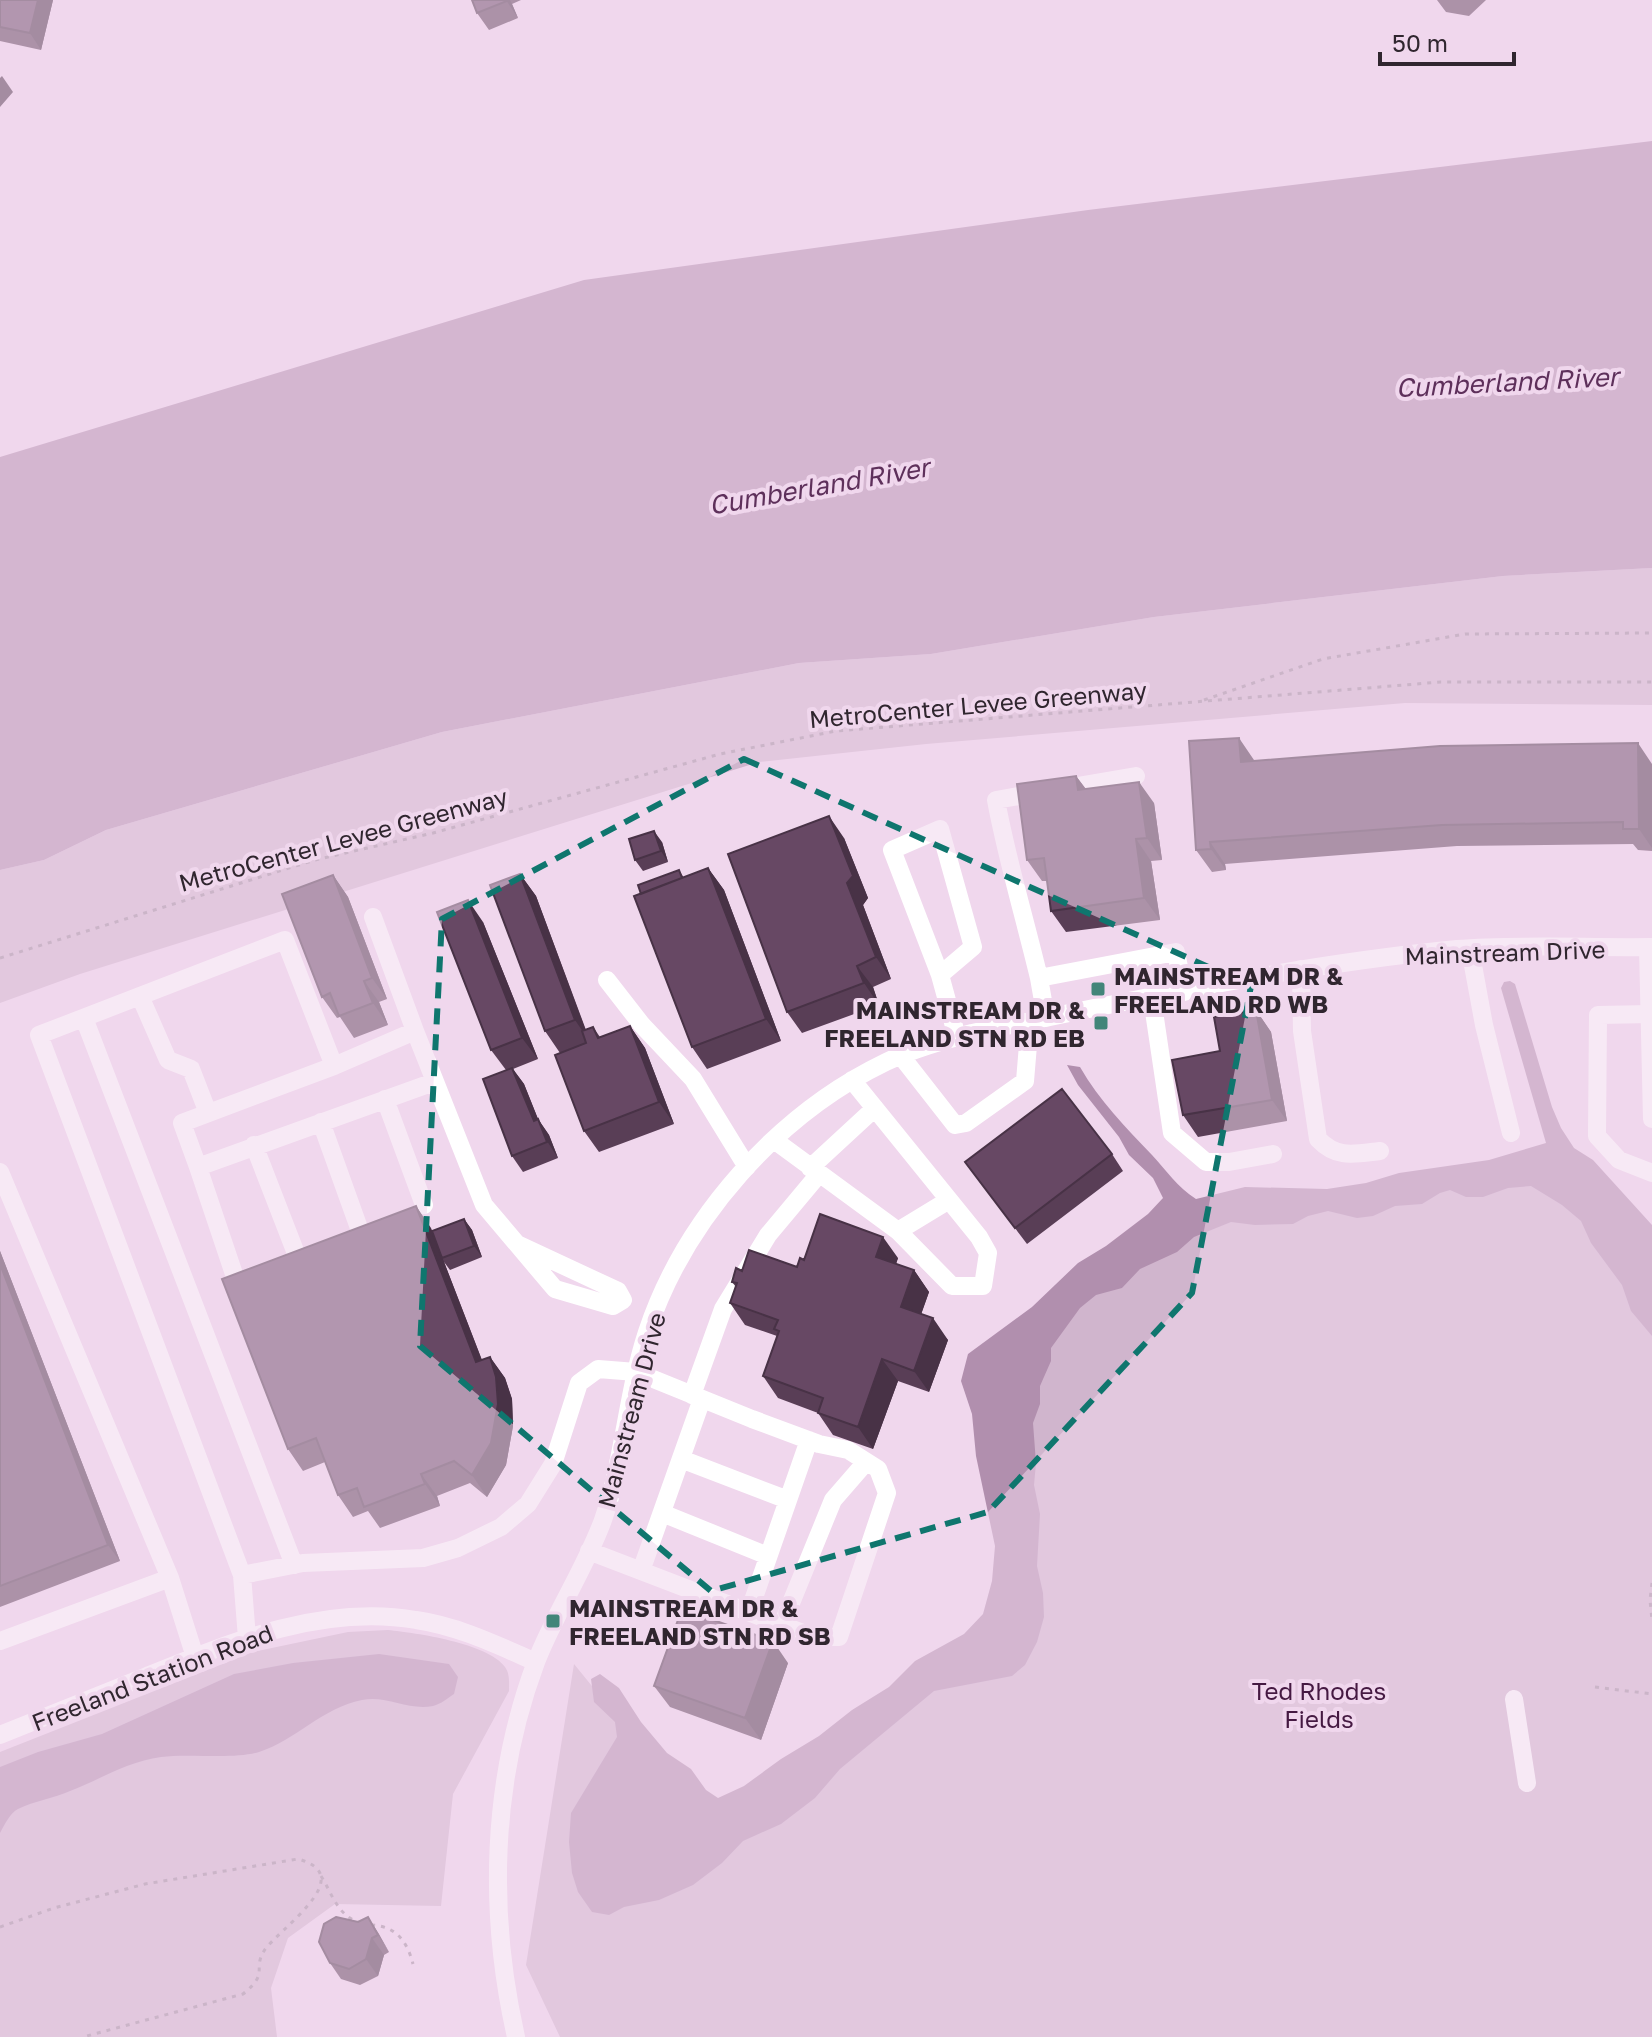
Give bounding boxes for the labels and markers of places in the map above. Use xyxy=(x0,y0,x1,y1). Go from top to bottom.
place label: MAINSTREAM DR & FREELAND RD WB xyxy=(1114,961,1343,1018)
marker: MAINSTREAM DR & FREELAND RD WB xyxy=(1089,980,1107,998)
place label: MAINSTREAM DR & FREELAND STN RD EB xyxy=(824,995,1085,1052)
marker: MAINSTREAM DR & FREELAND STN RD EB xyxy=(1092,1014,1110,1032)
place label: MAINSTREAM DR & FREELAND STN RD SB xyxy=(569,1593,831,1650)
marker: MAINSTREAM DR & FREELAND STN RD SB xyxy=(544,1612,562,1630)

